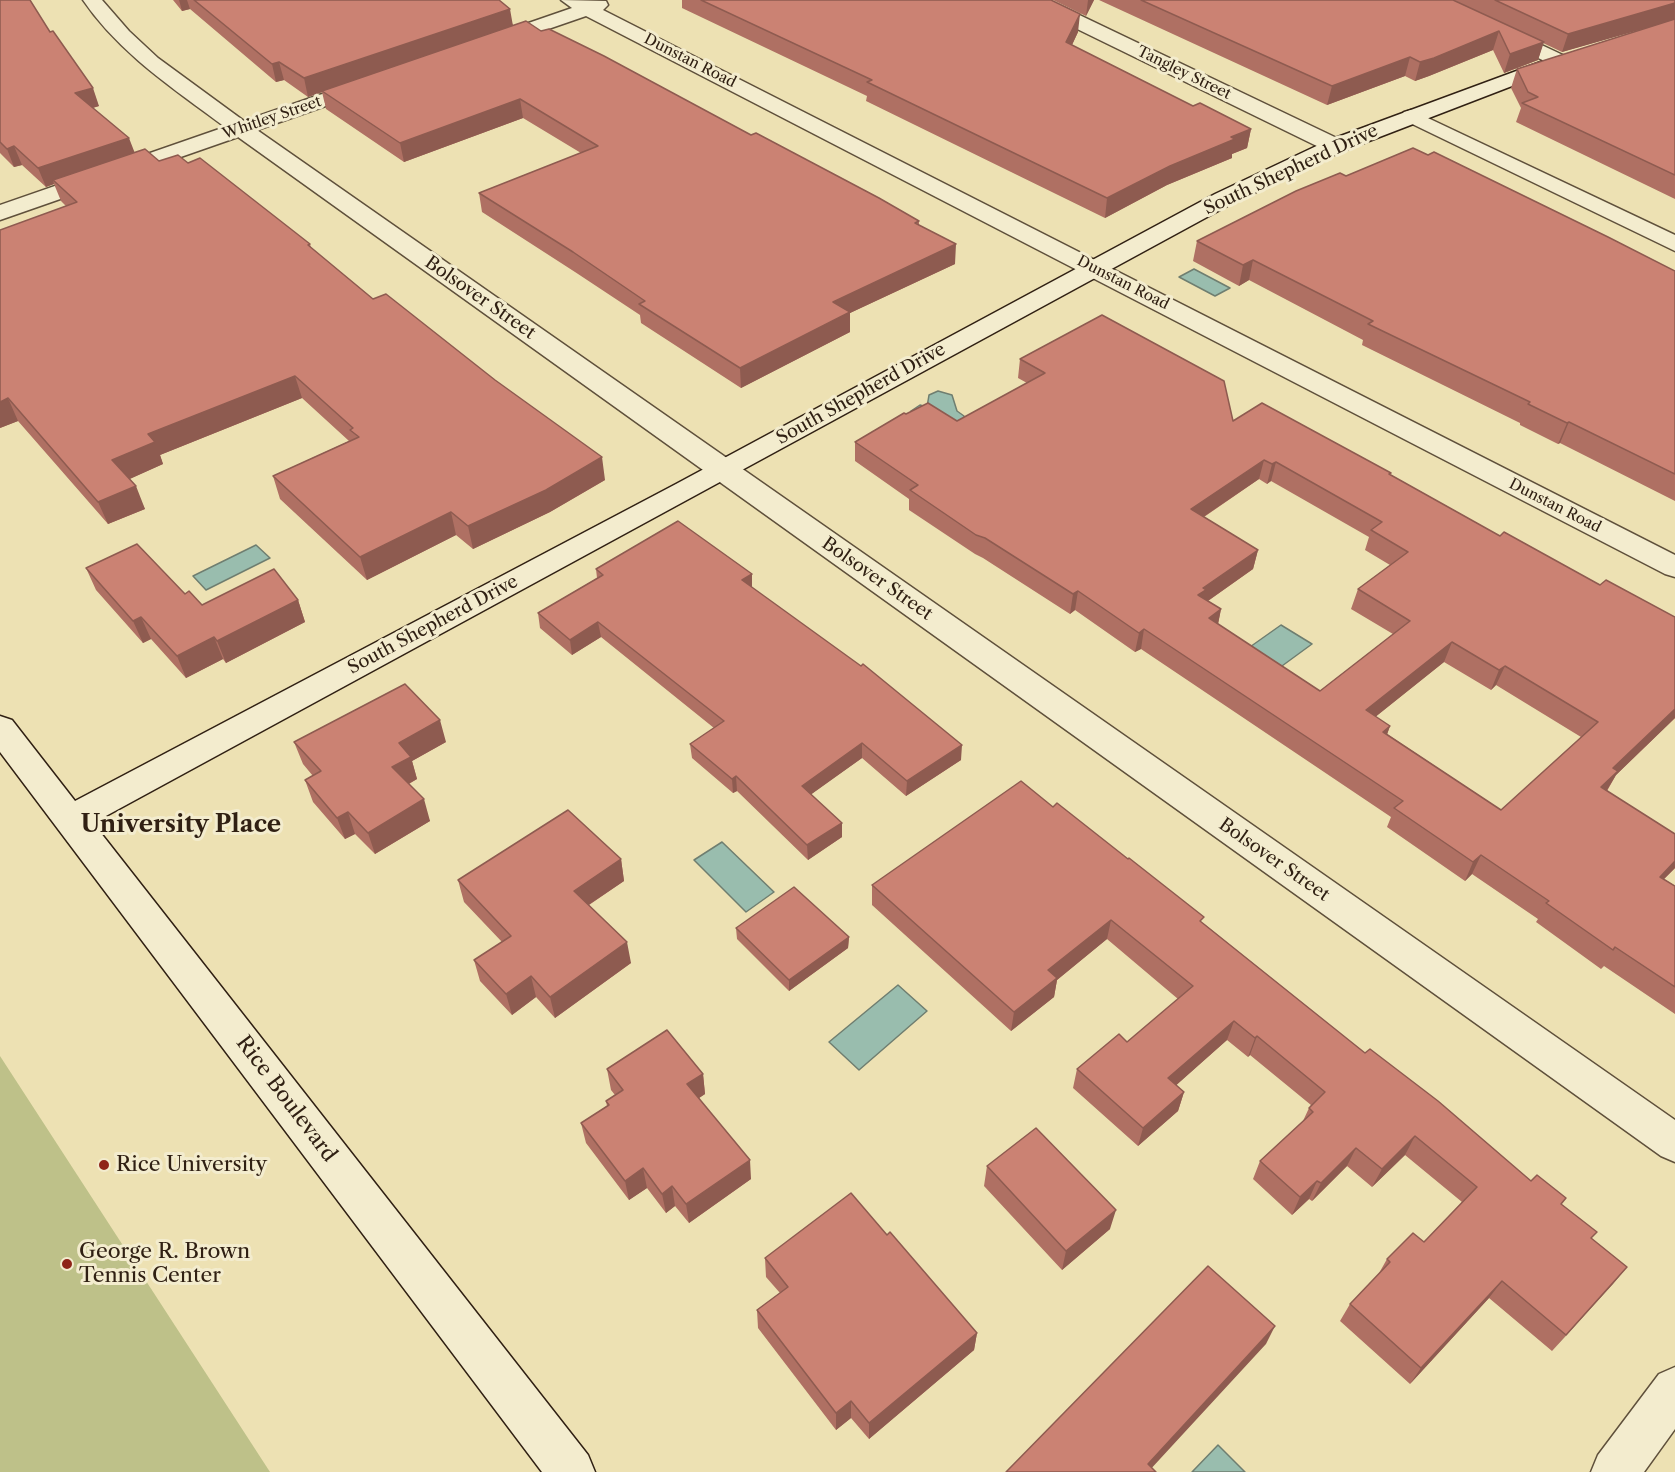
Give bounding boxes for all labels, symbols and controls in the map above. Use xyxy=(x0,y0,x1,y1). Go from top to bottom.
street label: Dunstan Road xyxy=(641,30,739,92)
street label: Tangley Street xyxy=(1134,42,1234,104)
street label: Whitley Street xyxy=(220,93,324,143)
street label: South Shepherd Drive xyxy=(1200,120,1382,220)
street label: Bolsover Street xyxy=(421,252,539,344)
street label: Dunstan Road xyxy=(1074,252,1172,314)
street label: South Shepherd Drive xyxy=(773,339,949,449)
street label: Dunstan Road xyxy=(1506,475,1604,537)
street label: Bolsover Street xyxy=(818,533,936,625)
street label: South Shepherd Drive xyxy=(344,571,522,679)
district label: University Place xyxy=(81,811,281,839)
street label: Bolsover Street xyxy=(1215,814,1333,906)
street label: Rice Boulevard xyxy=(230,1031,342,1167)
place label: Rice University xyxy=(116,1152,267,1178)
marker: Rice University xyxy=(97,1158,111,1172)
place label: George R. Brown Tennis Center xyxy=(79,1239,250,1289)
marker: George R. Brown Tennis Center xyxy=(60,1257,74,1271)

